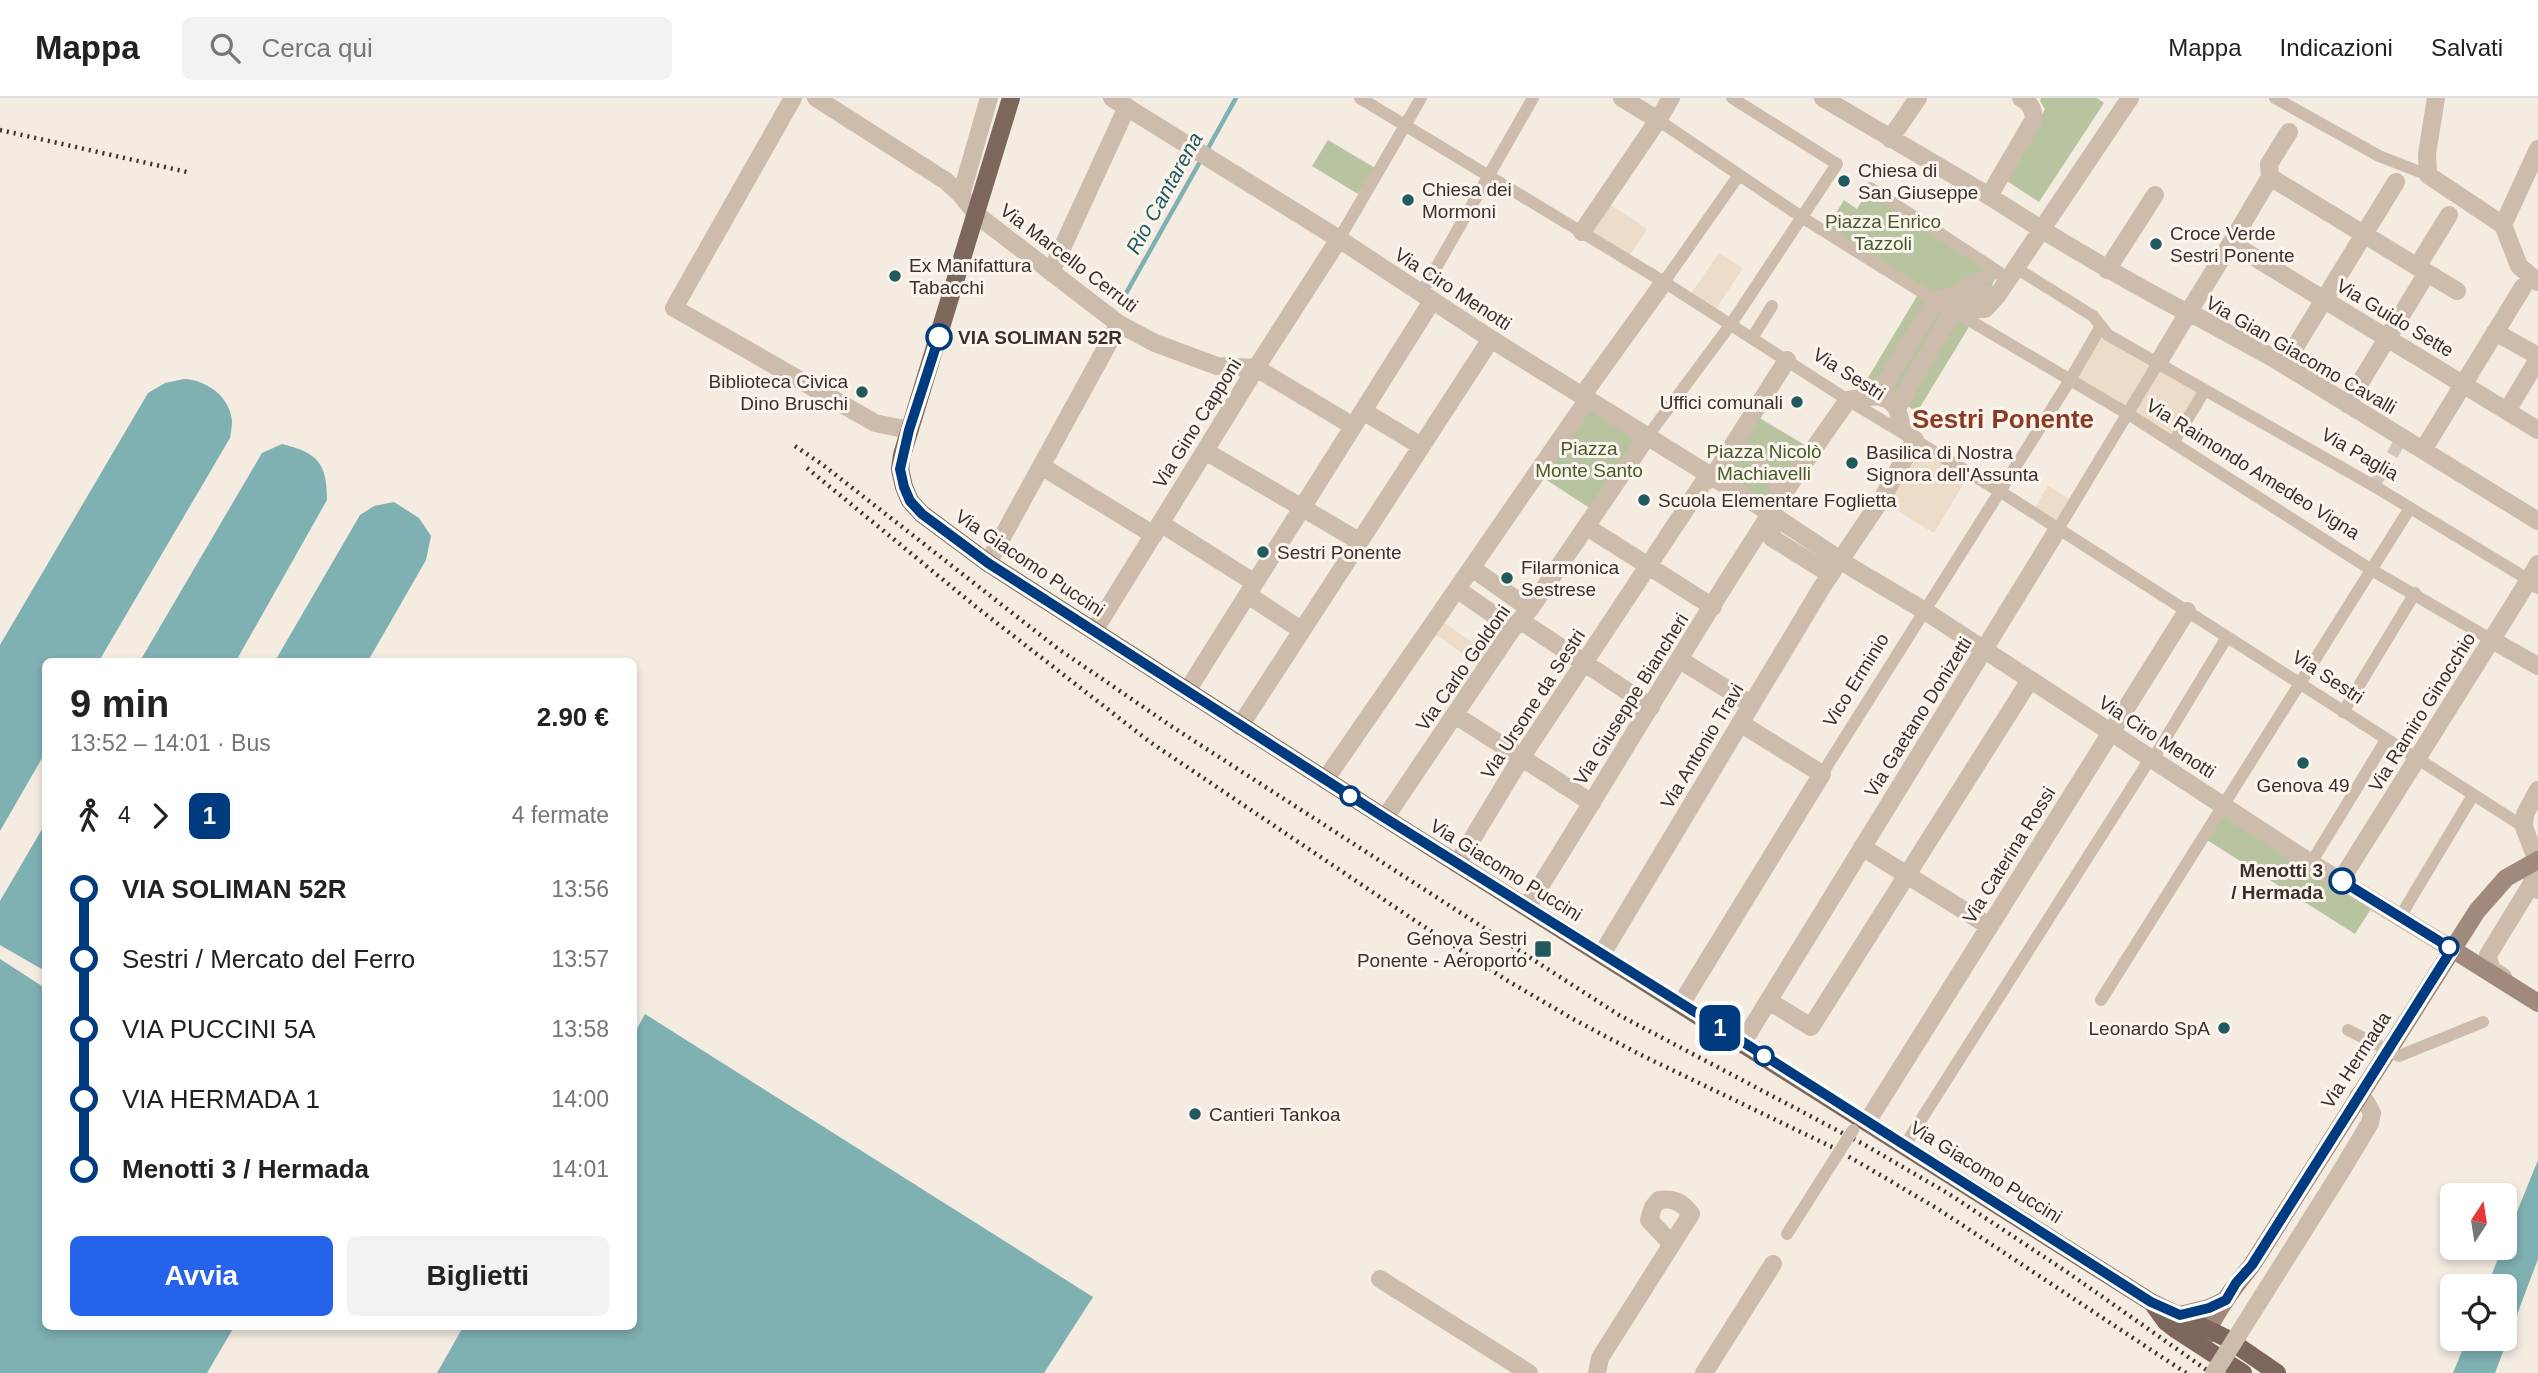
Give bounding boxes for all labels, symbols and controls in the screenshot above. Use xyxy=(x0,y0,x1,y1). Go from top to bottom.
search box xyxy=(182,17,672,80)
text: Mappa xyxy=(35,29,140,66)
icon: search xyxy=(206,29,244,67)
text: Cerca qui xyxy=(262,33,373,63)
text: Mappa xyxy=(2168,34,2242,61)
text: Indicazioni xyxy=(2280,34,2393,61)
text: Salvati xyxy=(2431,34,2503,61)
water label: Rio Cantarena xyxy=(1121,128,1207,258)
place label: Chiesa di San Giuseppe xyxy=(1858,160,1978,203)
marker: Chiesa di San Giuseppe xyxy=(1836,173,1852,189)
place label: Chiesa dei Mormoni xyxy=(1422,179,1512,222)
marker: Chiesa dei Mormoni xyxy=(1400,192,1416,208)
street label: Via Marcello Cerruti xyxy=(996,200,1142,316)
park label: Piazza Enrico Tazzoli xyxy=(1825,211,1941,254)
place label: Croce Verde Sestri Ponente xyxy=(2170,223,2295,266)
marker: Croce Verde Sestri Ponente xyxy=(2148,236,2164,252)
street label: Via Ciro Menotti xyxy=(1391,243,1515,335)
place label: Ex Manifattura Tabacchi xyxy=(909,255,1032,298)
marker: Ex Manifattura Tabacchi xyxy=(887,268,903,284)
street label: Via Guido Sette xyxy=(2333,275,2457,361)
street label: Via Gian Giacomo Cavalli xyxy=(2202,292,2400,418)
marker: VIA SOLIMAN 52R xyxy=(926,324,952,350)
place label: VIA SOLIMAN 52R xyxy=(958,327,1122,348)
street label: Via Sestri xyxy=(1809,344,1889,404)
street label: Via Gino Capponi xyxy=(1149,354,1245,492)
place label: Biblioteca Civica Dino Bruschi xyxy=(709,371,848,414)
marker: Biblioteca Civica Dino Bruschi xyxy=(854,384,870,400)
place label: Uffici comunali xyxy=(1660,392,1783,413)
marker: Uffici comunali xyxy=(1789,394,1805,410)
street label: Via Raimondo Amedeo Vigna xyxy=(2142,395,2364,544)
district label: Sestri Ponente xyxy=(1912,404,2094,434)
street label: Via Paglia xyxy=(2318,424,2403,485)
park label: Piazza Monte Santo xyxy=(1535,438,1643,481)
park label: Piazza Nicolò Machiavelli xyxy=(1706,441,1822,484)
place label: Basilica di Nostra Signora dell'Assunta xyxy=(1866,442,2039,485)
marker: Basilica di Nostra Signora dell'Assunta xyxy=(1844,455,1860,471)
place label: Scuola Elementare Foglietta xyxy=(1658,490,1897,511)
marker: Scuola Elementare Foglietta xyxy=(1636,492,1652,508)
street label: Via Giacomo Puccini xyxy=(952,505,1108,621)
place label: Sestri Ponente xyxy=(1277,542,1402,563)
marker: Sestri Ponente xyxy=(1255,544,1271,560)
place label: Filarmonica Sestrese xyxy=(1521,557,1620,600)
marker: Filarmonica Sestrese xyxy=(1499,570,1515,586)
street label: Via Carlo Goldoni xyxy=(1412,601,1514,735)
street label: Via Giuseppe Biancheri xyxy=(1570,609,1692,789)
street label: Via Ursone da Sestri xyxy=(1477,625,1589,783)
street label: Vico Erminio xyxy=(1819,629,1893,731)
street label: Via Ramiro Ginocchio xyxy=(2365,629,2479,795)
street label: Via Gaetano Donizetti xyxy=(1860,633,1976,801)
street label: Via Sestri xyxy=(2288,646,2368,708)
street label: Via Antonio Travi xyxy=(1656,680,1748,812)
text: 9 min xyxy=(70,683,169,725)
street label: Via Ciro Menotti xyxy=(2095,691,2219,783)
text: 2.90 € xyxy=(537,702,609,732)
text: 13:52 – 14:01 · Bus xyxy=(70,730,271,756)
marker: Genova 49 xyxy=(2295,755,2311,771)
place label: Genova 49 xyxy=(2257,775,2349,796)
street label: Via Caterina Rossi xyxy=(1958,783,2060,927)
unlabelled marker xyxy=(1340,786,1360,806)
icon: walk xyxy=(70,797,108,835)
icon: forward xyxy=(141,797,179,835)
text: 4 xyxy=(118,802,131,828)
text: 1 xyxy=(203,802,216,829)
text: 4 fermate xyxy=(512,802,609,828)
street label: Via Giacomo Puccini xyxy=(1426,815,1586,925)
place label: Menotti 3 / Hermada xyxy=(2231,860,2323,903)
marker: Menotti 3 / Hermada xyxy=(2329,868,2355,894)
text: VIA SOLIMAN 52R xyxy=(122,874,346,904)
text: 13:56 xyxy=(551,876,609,902)
place label: Genova Sestri Ponente - Aeroporto xyxy=(1357,928,1527,971)
unlabelled marker xyxy=(2439,937,2459,957)
marker: Genova Sestri Ponente - Aeroporto xyxy=(1533,939,1553,959)
text: Sestri / Mercato del Ferro xyxy=(122,944,415,974)
text: 13:57 xyxy=(551,946,609,972)
line badge: 1 xyxy=(1697,1005,1743,1051)
street label: Via Hermada xyxy=(2317,1008,2395,1112)
text: VIA PUCCINI 5A xyxy=(122,1014,316,1044)
text: 1 xyxy=(1713,1014,1727,1041)
text: 13:58 xyxy=(551,1016,609,1042)
place label: Leonardo SpA xyxy=(2089,1018,2210,1039)
marker: Leonardo SpA xyxy=(2216,1020,2232,1036)
unlabelled marker xyxy=(1754,1046,1774,1066)
text: VIA HERMADA 1 xyxy=(122,1084,320,1114)
text: 14:00 xyxy=(551,1086,609,1112)
place label: Cantieri Tankoa xyxy=(1209,1104,1341,1125)
marker: Cantieri Tankoa xyxy=(1187,1106,1203,1122)
street label: Via Giacomo Puccini xyxy=(1906,1117,2066,1227)
text: Menotti 3 / Hermada xyxy=(122,1154,369,1184)
text: 14:01 xyxy=(551,1156,609,1182)
north arrow xyxy=(2440,1183,2516,1260)
map controls xyxy=(2440,1183,2517,1351)
button: Avvia xyxy=(70,1236,333,1316)
button: Biglietti xyxy=(347,1236,609,1316)
button: locate xyxy=(2440,1274,2517,1351)

